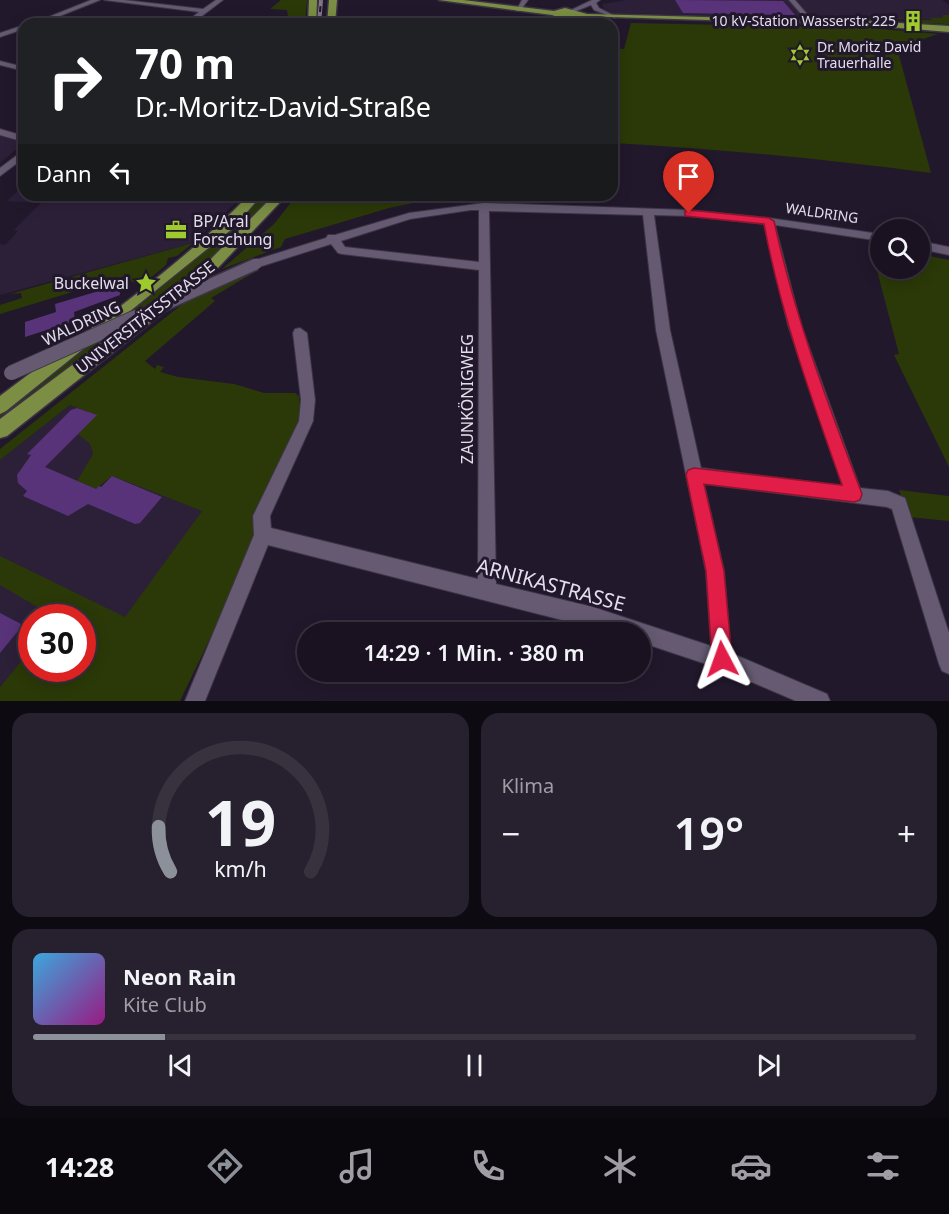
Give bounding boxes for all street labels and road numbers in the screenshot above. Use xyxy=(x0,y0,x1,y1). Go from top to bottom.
street label: WALDRING xyxy=(784,198,860,227)
street label: UNIVERSITÄTSSTRASSE xyxy=(71,256,219,378)
street label: WALDRING xyxy=(38,295,124,351)
street label: ZAUNKÖNIGWEG xyxy=(456,334,478,464)
street label: ARNIKASTRASSE xyxy=(474,552,628,617)

